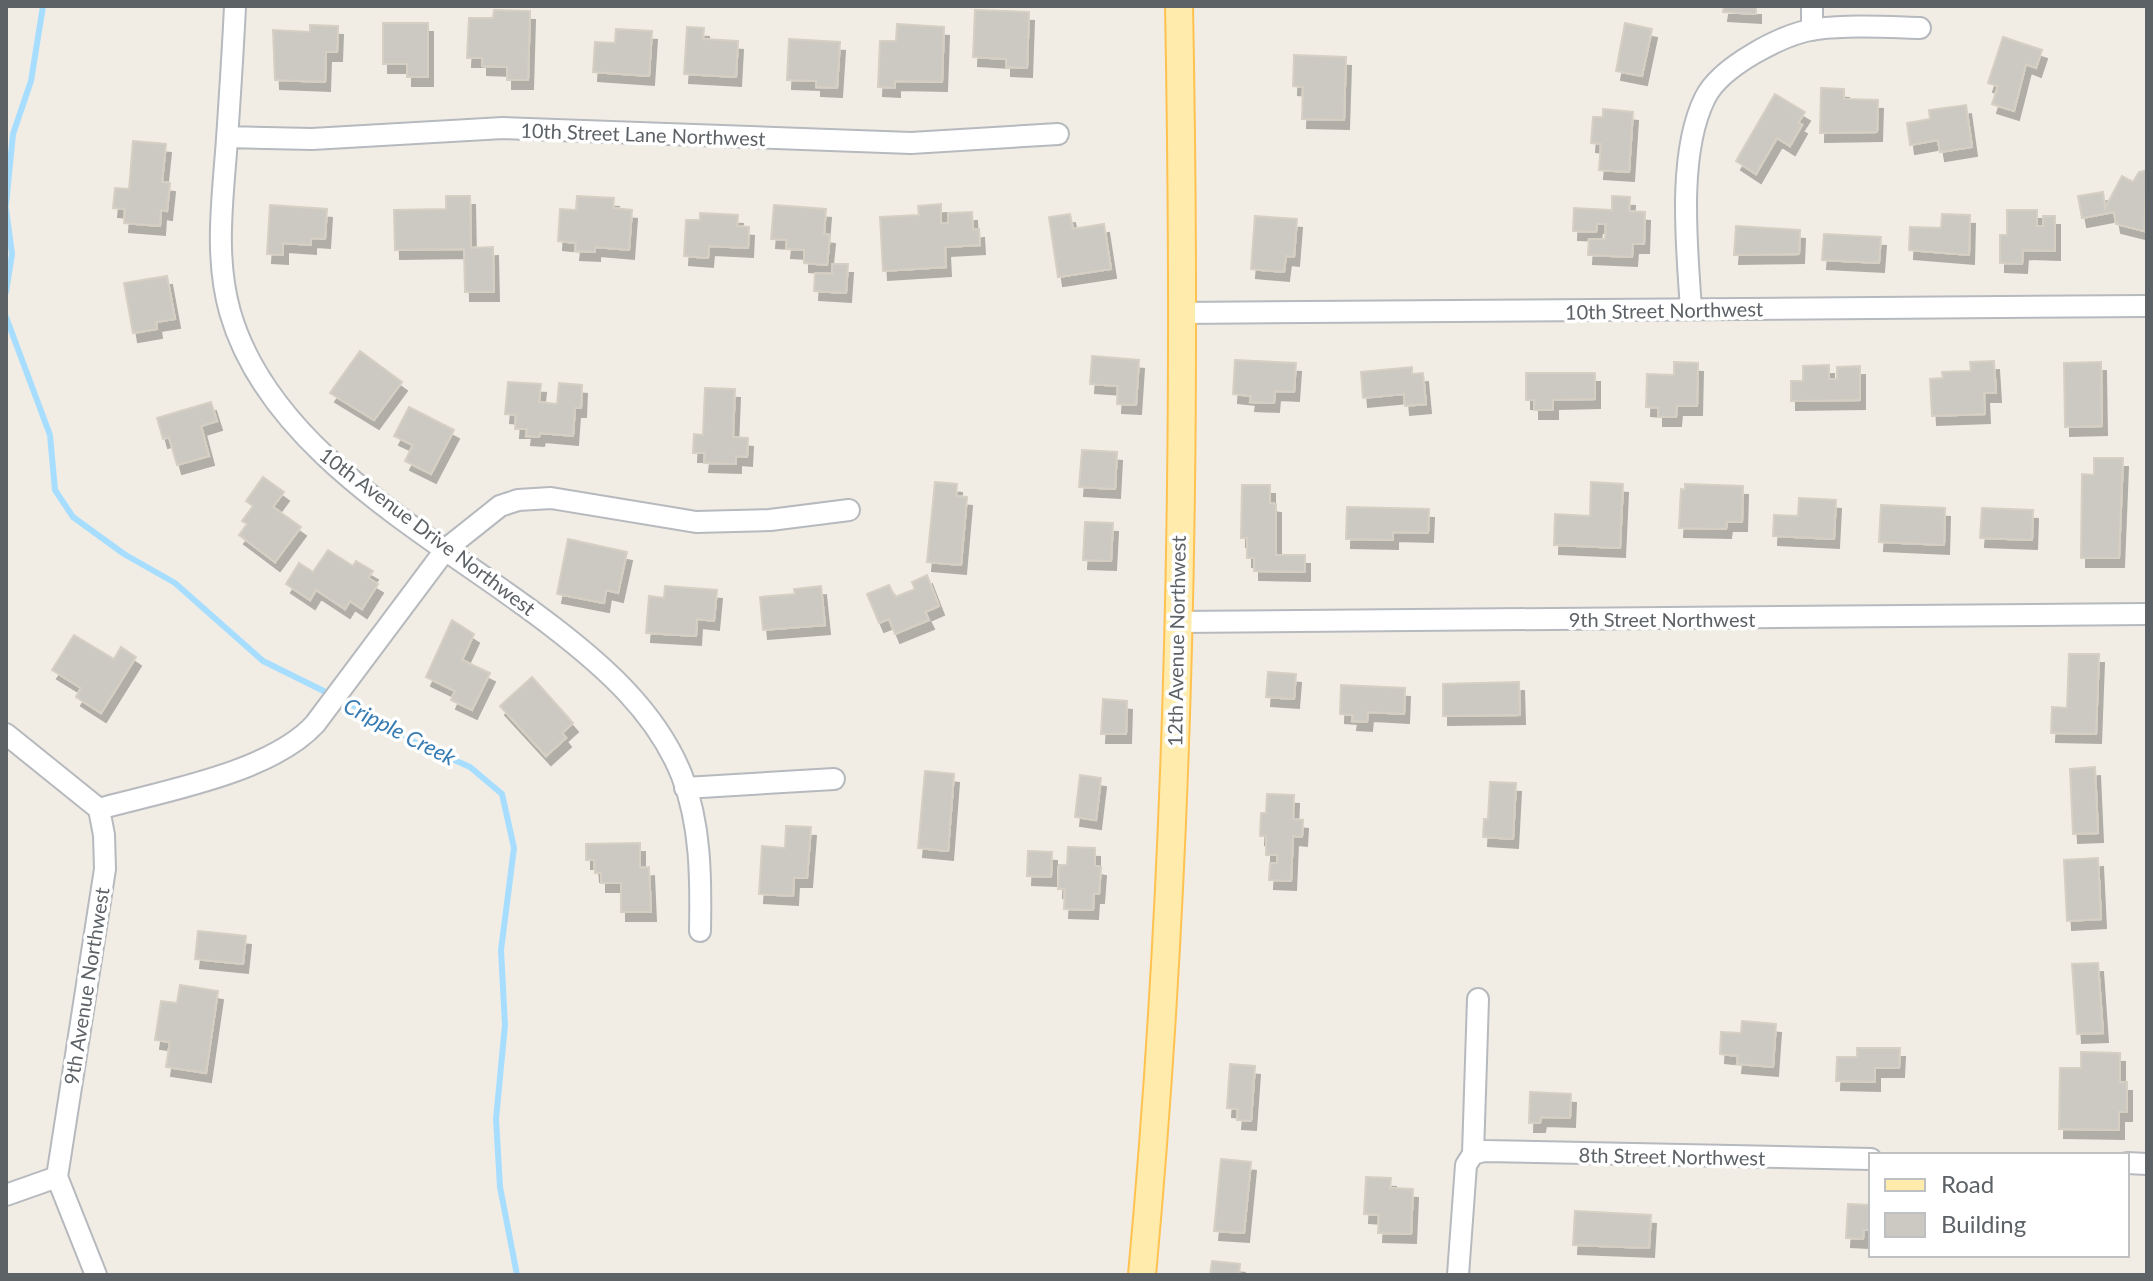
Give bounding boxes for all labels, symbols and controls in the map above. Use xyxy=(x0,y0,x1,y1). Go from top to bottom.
street label: 10th Street Lane Northwest xyxy=(520,118,766,150)
street label: 10th Street Northwest xyxy=(1565,296,1763,324)
street label: 10th Avenue Drive Northwest xyxy=(315,442,541,620)
street label: 12th Avenue Northwest xyxy=(1162,535,1190,747)
street label: 9th Street Northwest xyxy=(1569,607,1755,631)
water label: Cripple Creek xyxy=(339,691,461,771)
street label: 9th Avenue Northwest xyxy=(59,886,113,1086)
street label: 8th Street Northwest xyxy=(1578,1142,1766,1170)
legend xyxy=(1869,1153,2129,1257)
text: Road xyxy=(1941,1169,1994,1198)
text: Building xyxy=(1941,1209,2026,1238)

